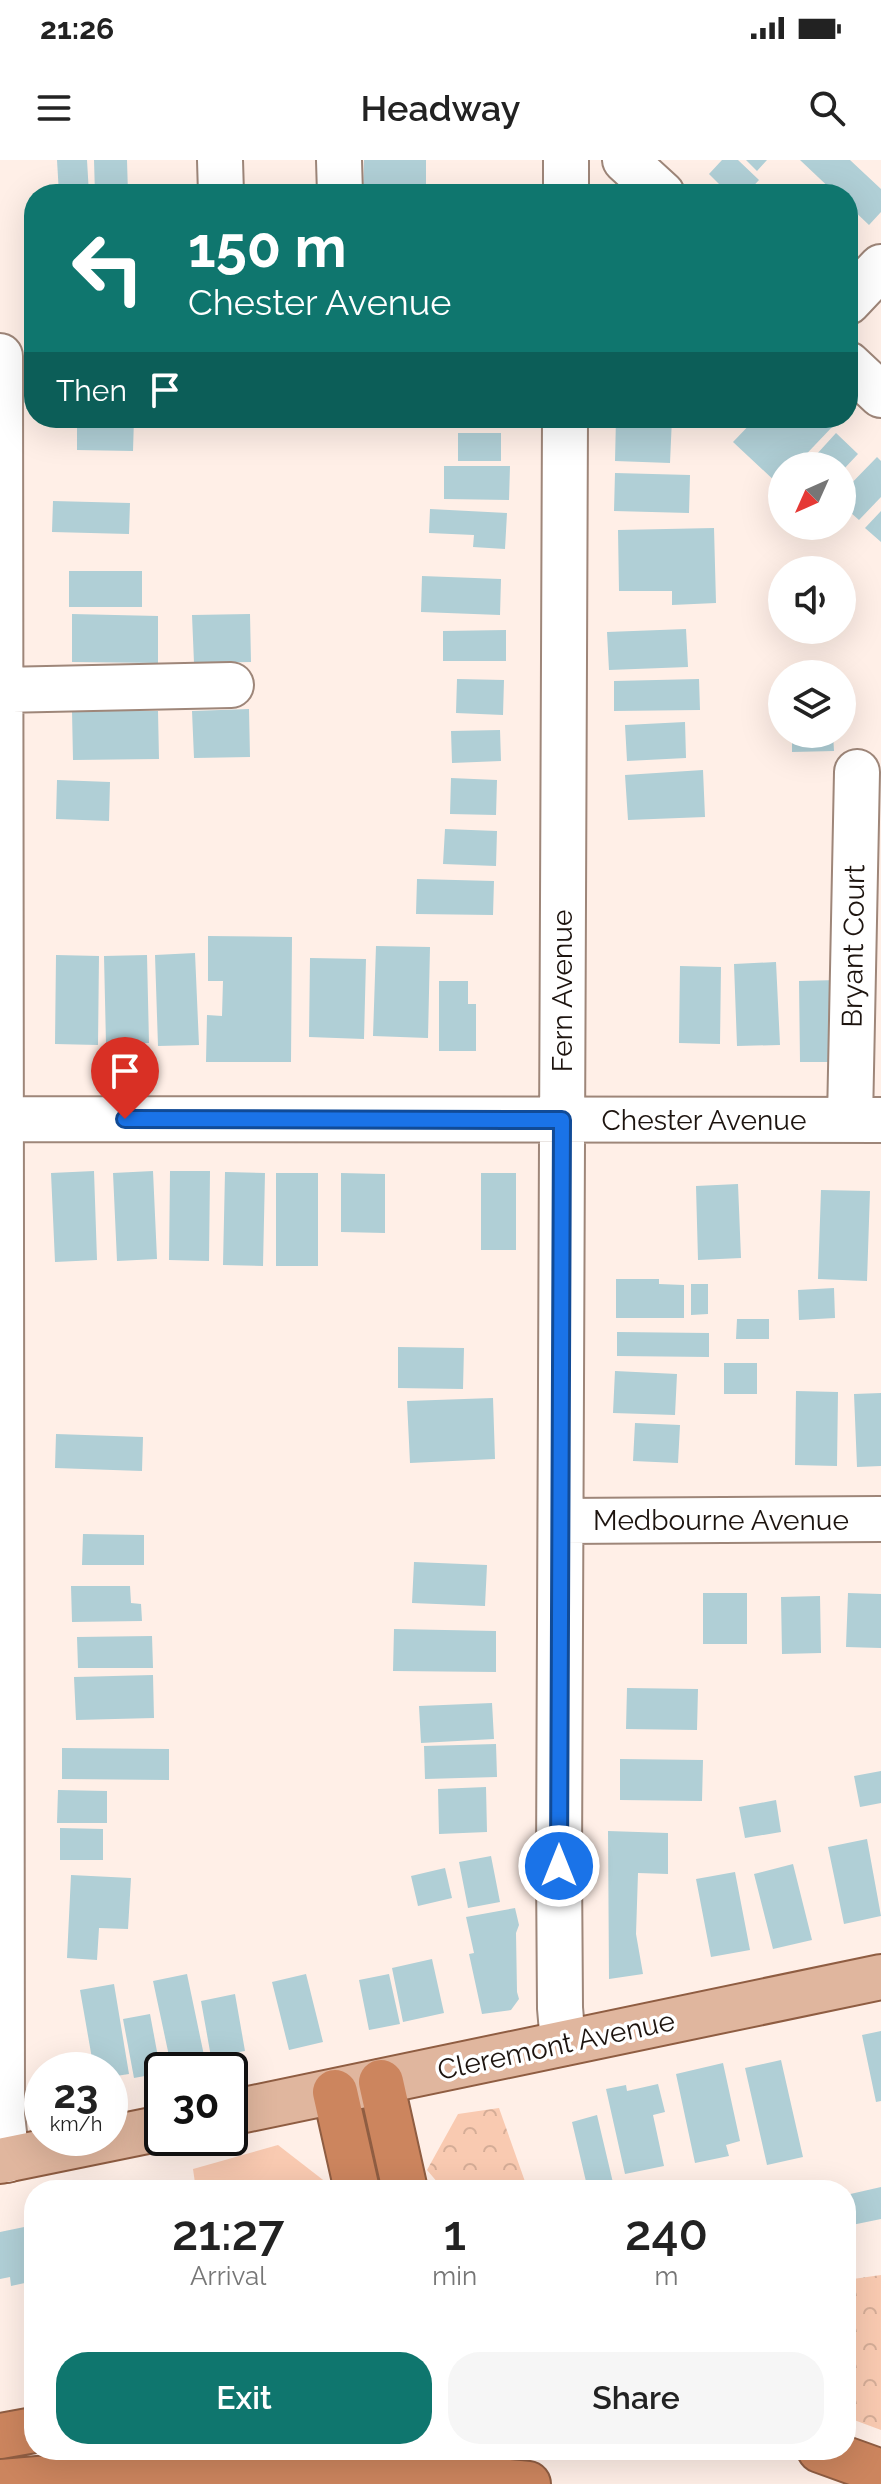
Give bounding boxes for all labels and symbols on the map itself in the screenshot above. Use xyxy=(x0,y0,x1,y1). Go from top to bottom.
north arrow xyxy=(768,452,856,540)
street label: Bryant Court xyxy=(836,864,871,1028)
street label: Fern Avenue xyxy=(546,910,579,1072)
pin xyxy=(91,1037,159,1119)
street label: Chester Avenue xyxy=(602,1104,806,1137)
street label: Medbourne Avenue xyxy=(593,1504,849,1537)
position arrow xyxy=(517,1824,601,1908)
street label: Cleremont Avenue xyxy=(435,2004,678,2087)
speed limit sign: 30 xyxy=(144,2052,248,2156)

